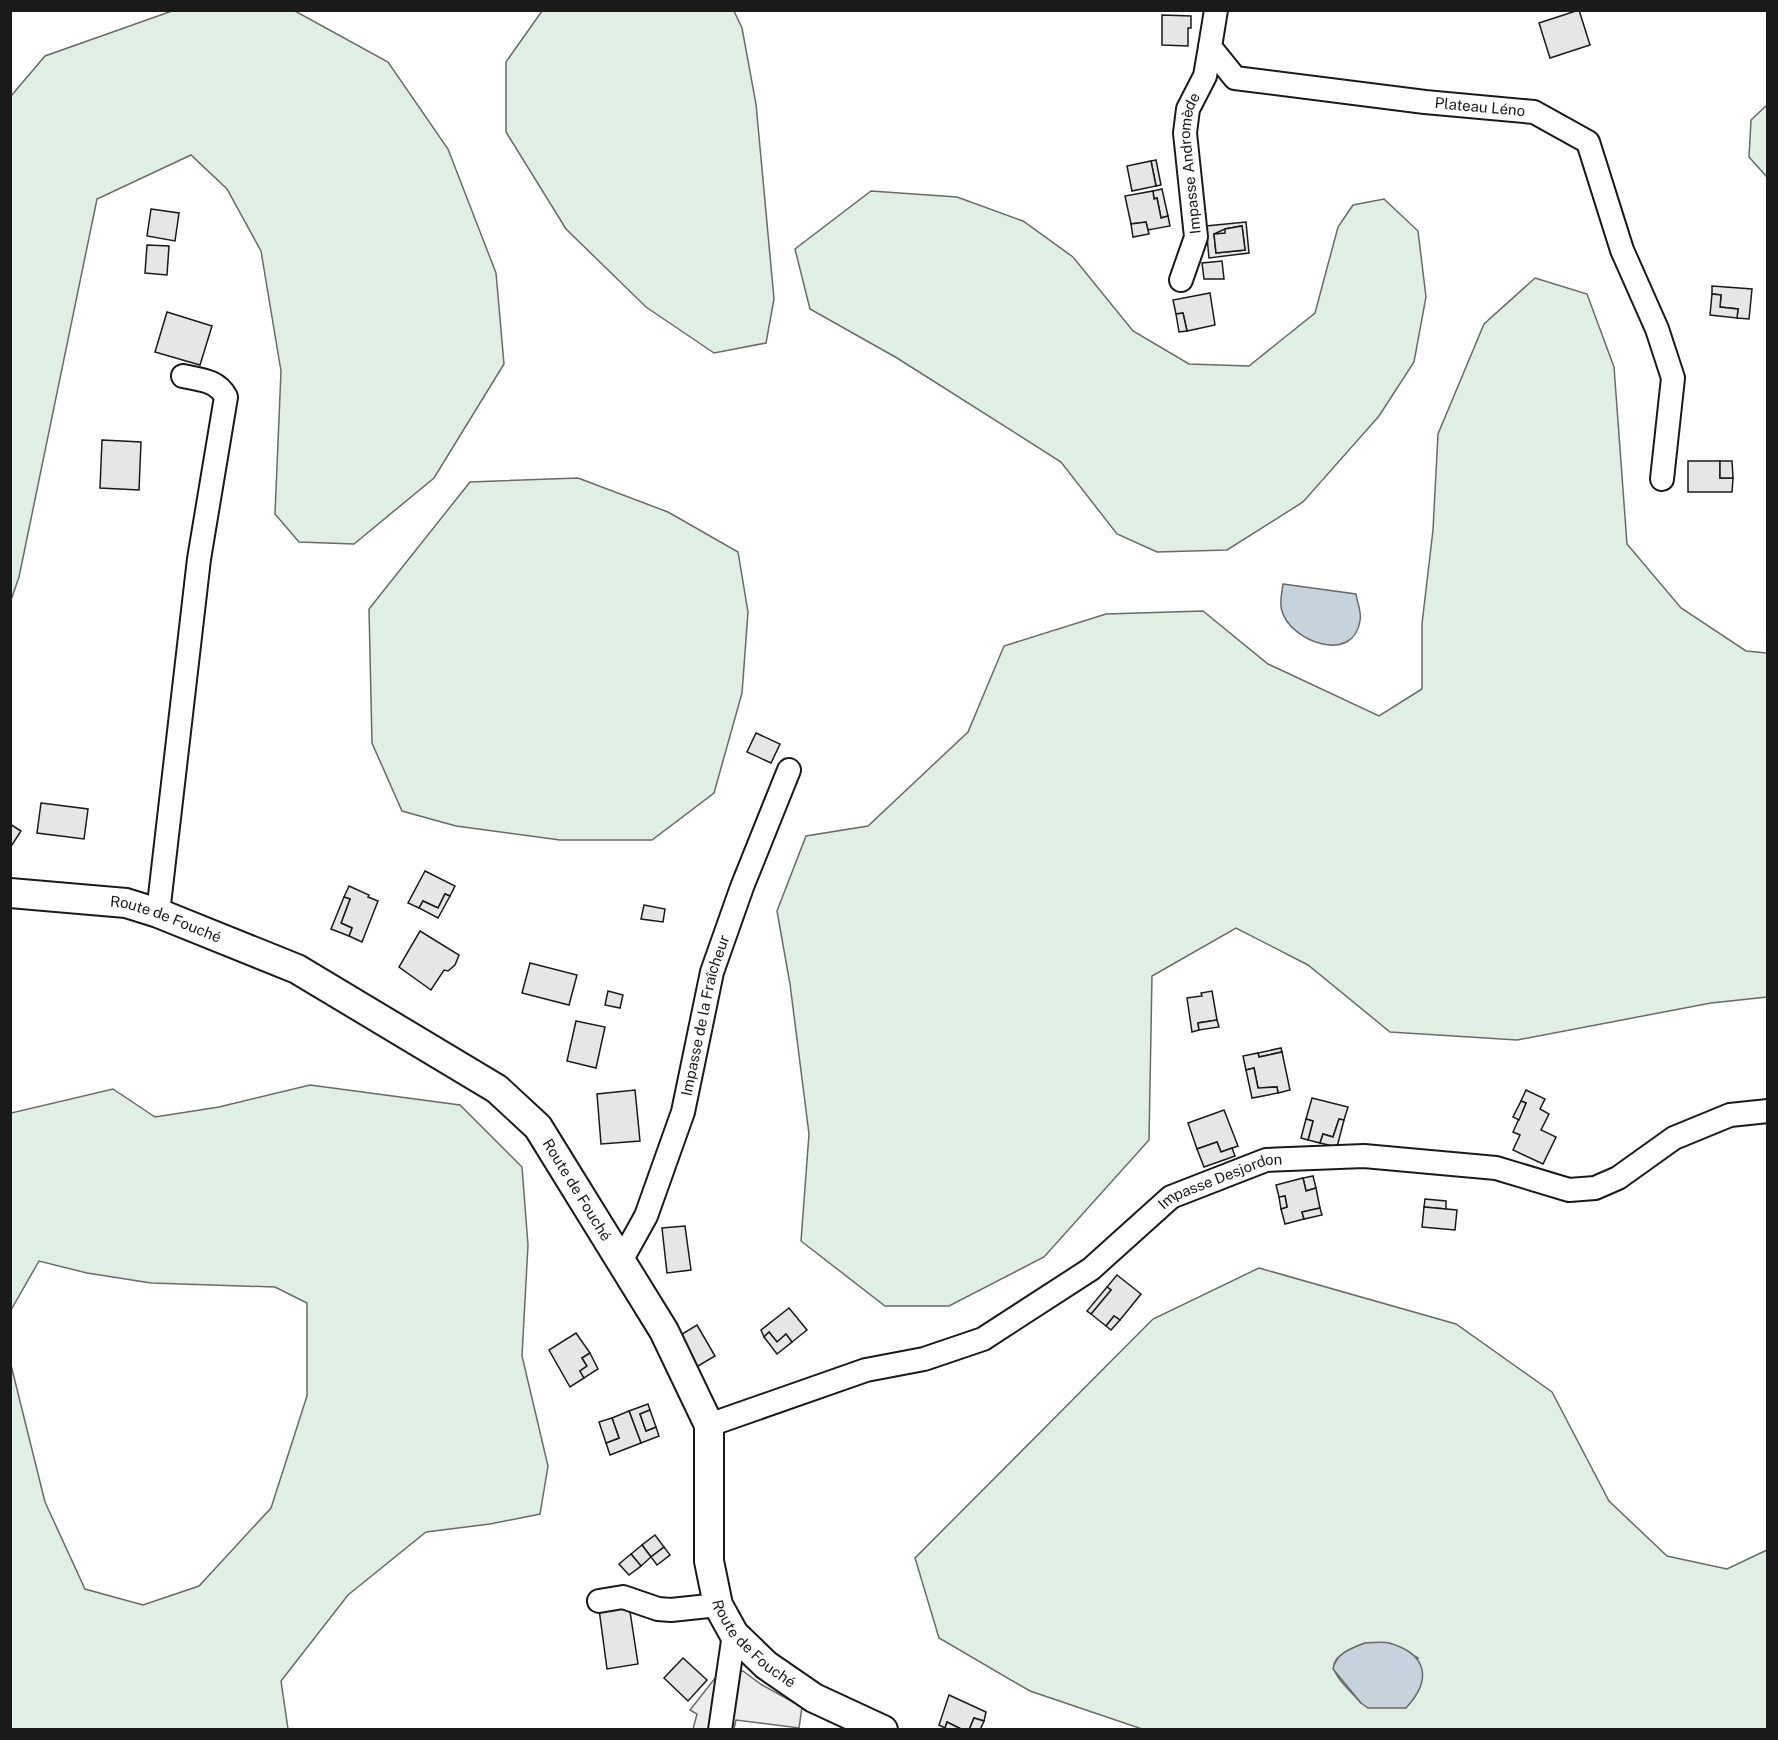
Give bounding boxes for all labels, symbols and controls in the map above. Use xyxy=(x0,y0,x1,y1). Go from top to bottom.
street label: Impasse Andromède xyxy=(1176,90,1204,235)
street label: Plateau Léno xyxy=(1434,94,1526,119)
street label: Route de Fouché xyxy=(110,893,224,946)
street label: Impasse de la Fraîcheur xyxy=(678,932,732,1097)
street label: Route de Fouché xyxy=(539,1136,615,1244)
street label: Impasse Desjordon xyxy=(1154,1150,1282,1212)
street label: Route de Fouché xyxy=(709,1598,799,1691)

